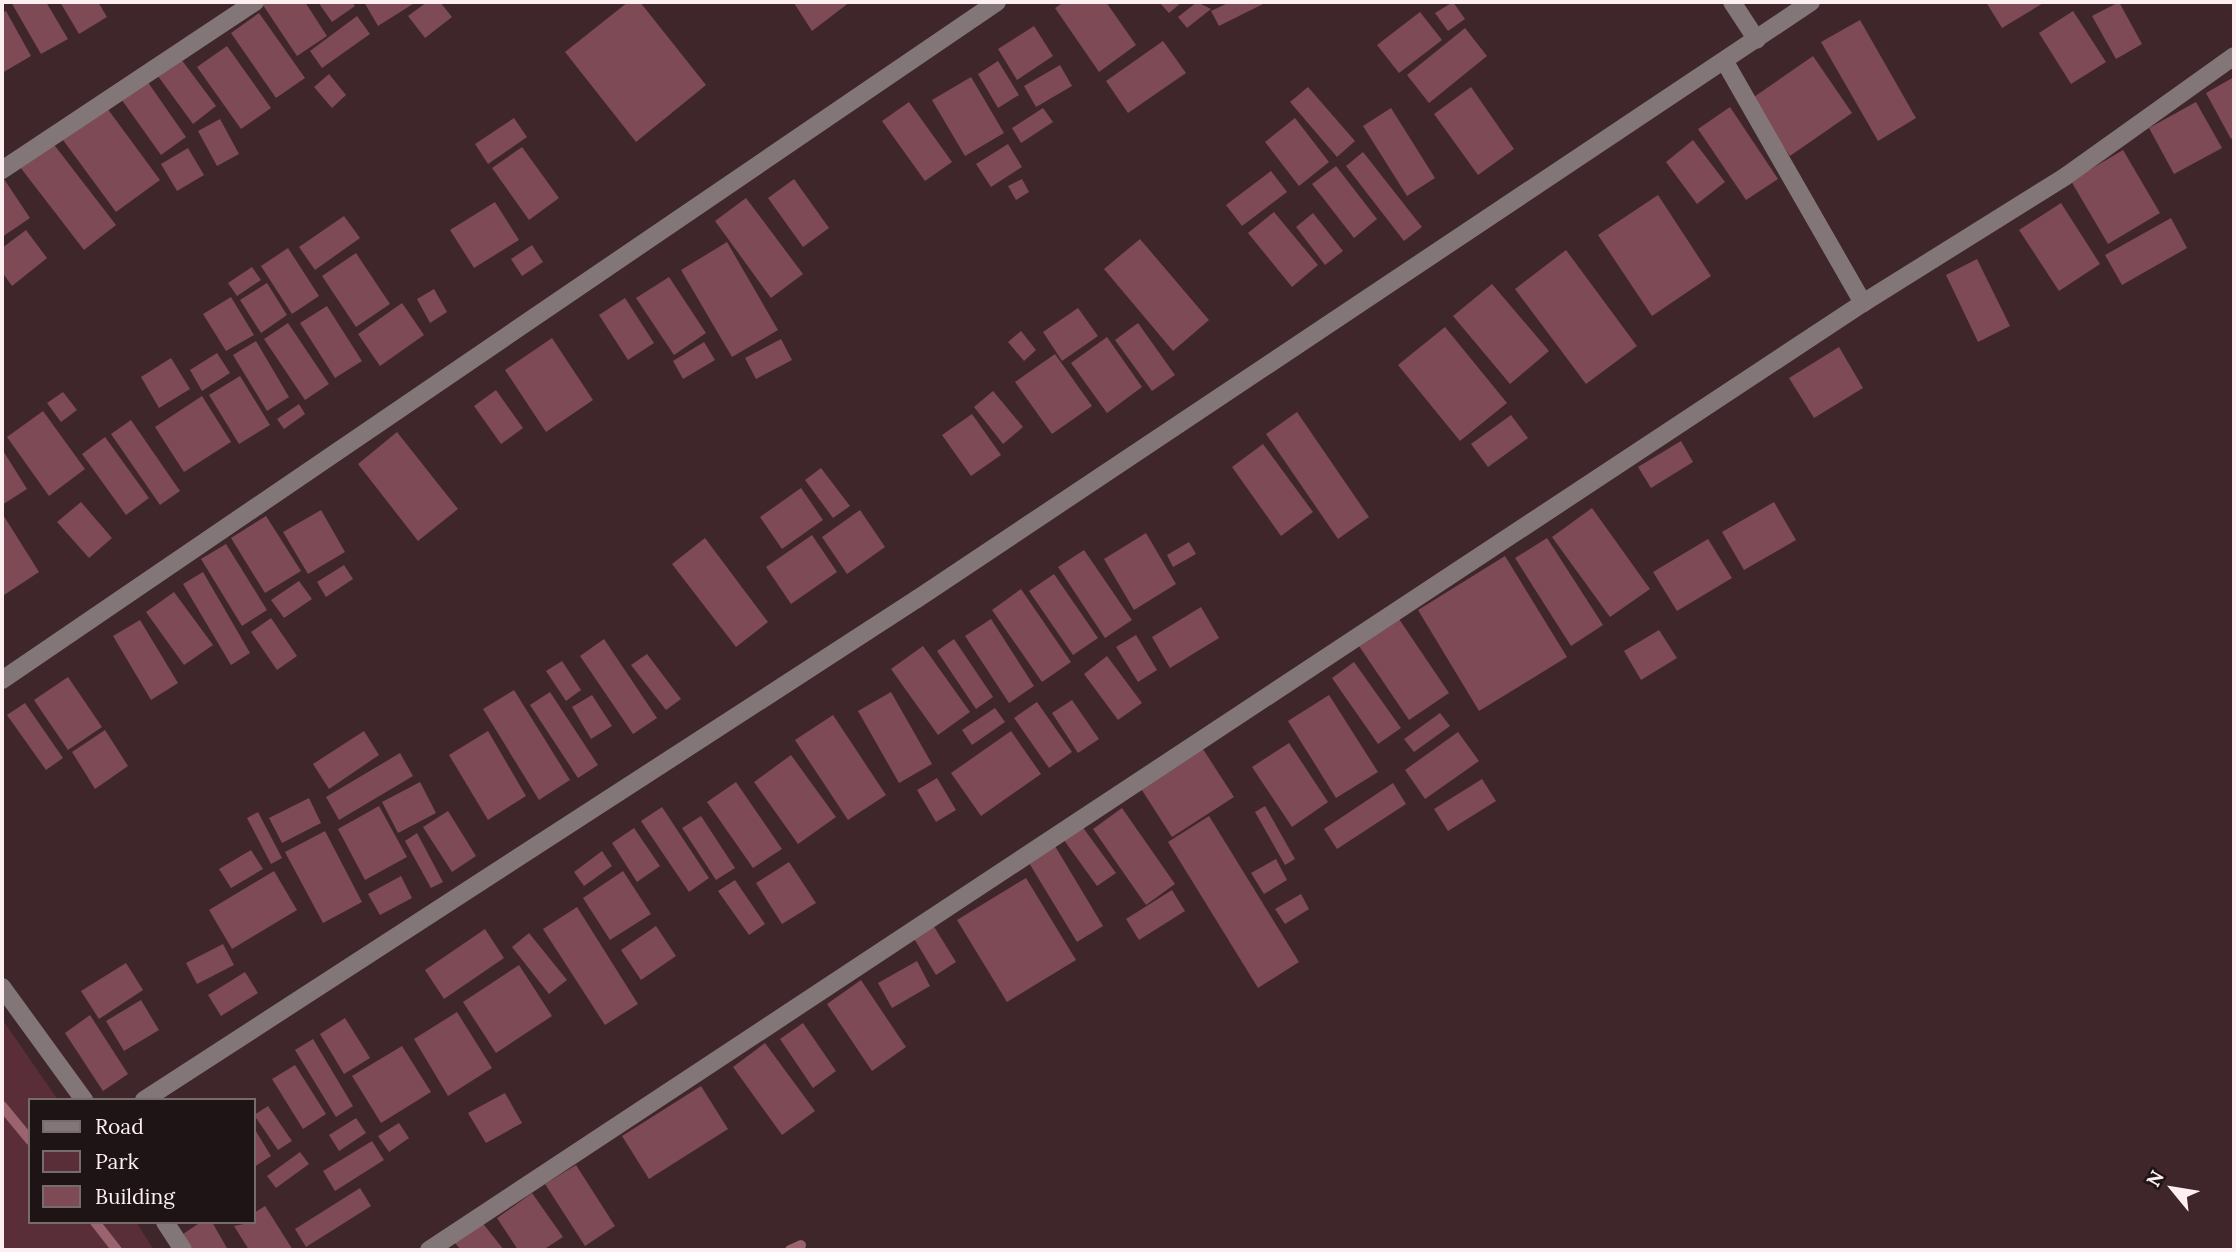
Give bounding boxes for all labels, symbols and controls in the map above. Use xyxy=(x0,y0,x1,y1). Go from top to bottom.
legend xyxy=(28,1098,256,1224)
text: Road xyxy=(95,1113,144,1140)
text: Park xyxy=(95,1148,139,1175)
north arrow xyxy=(2138,1154,2208,1224)
text: N xyxy=(2141,1166,2169,1191)
text: Building xyxy=(95,1183,175,1210)

